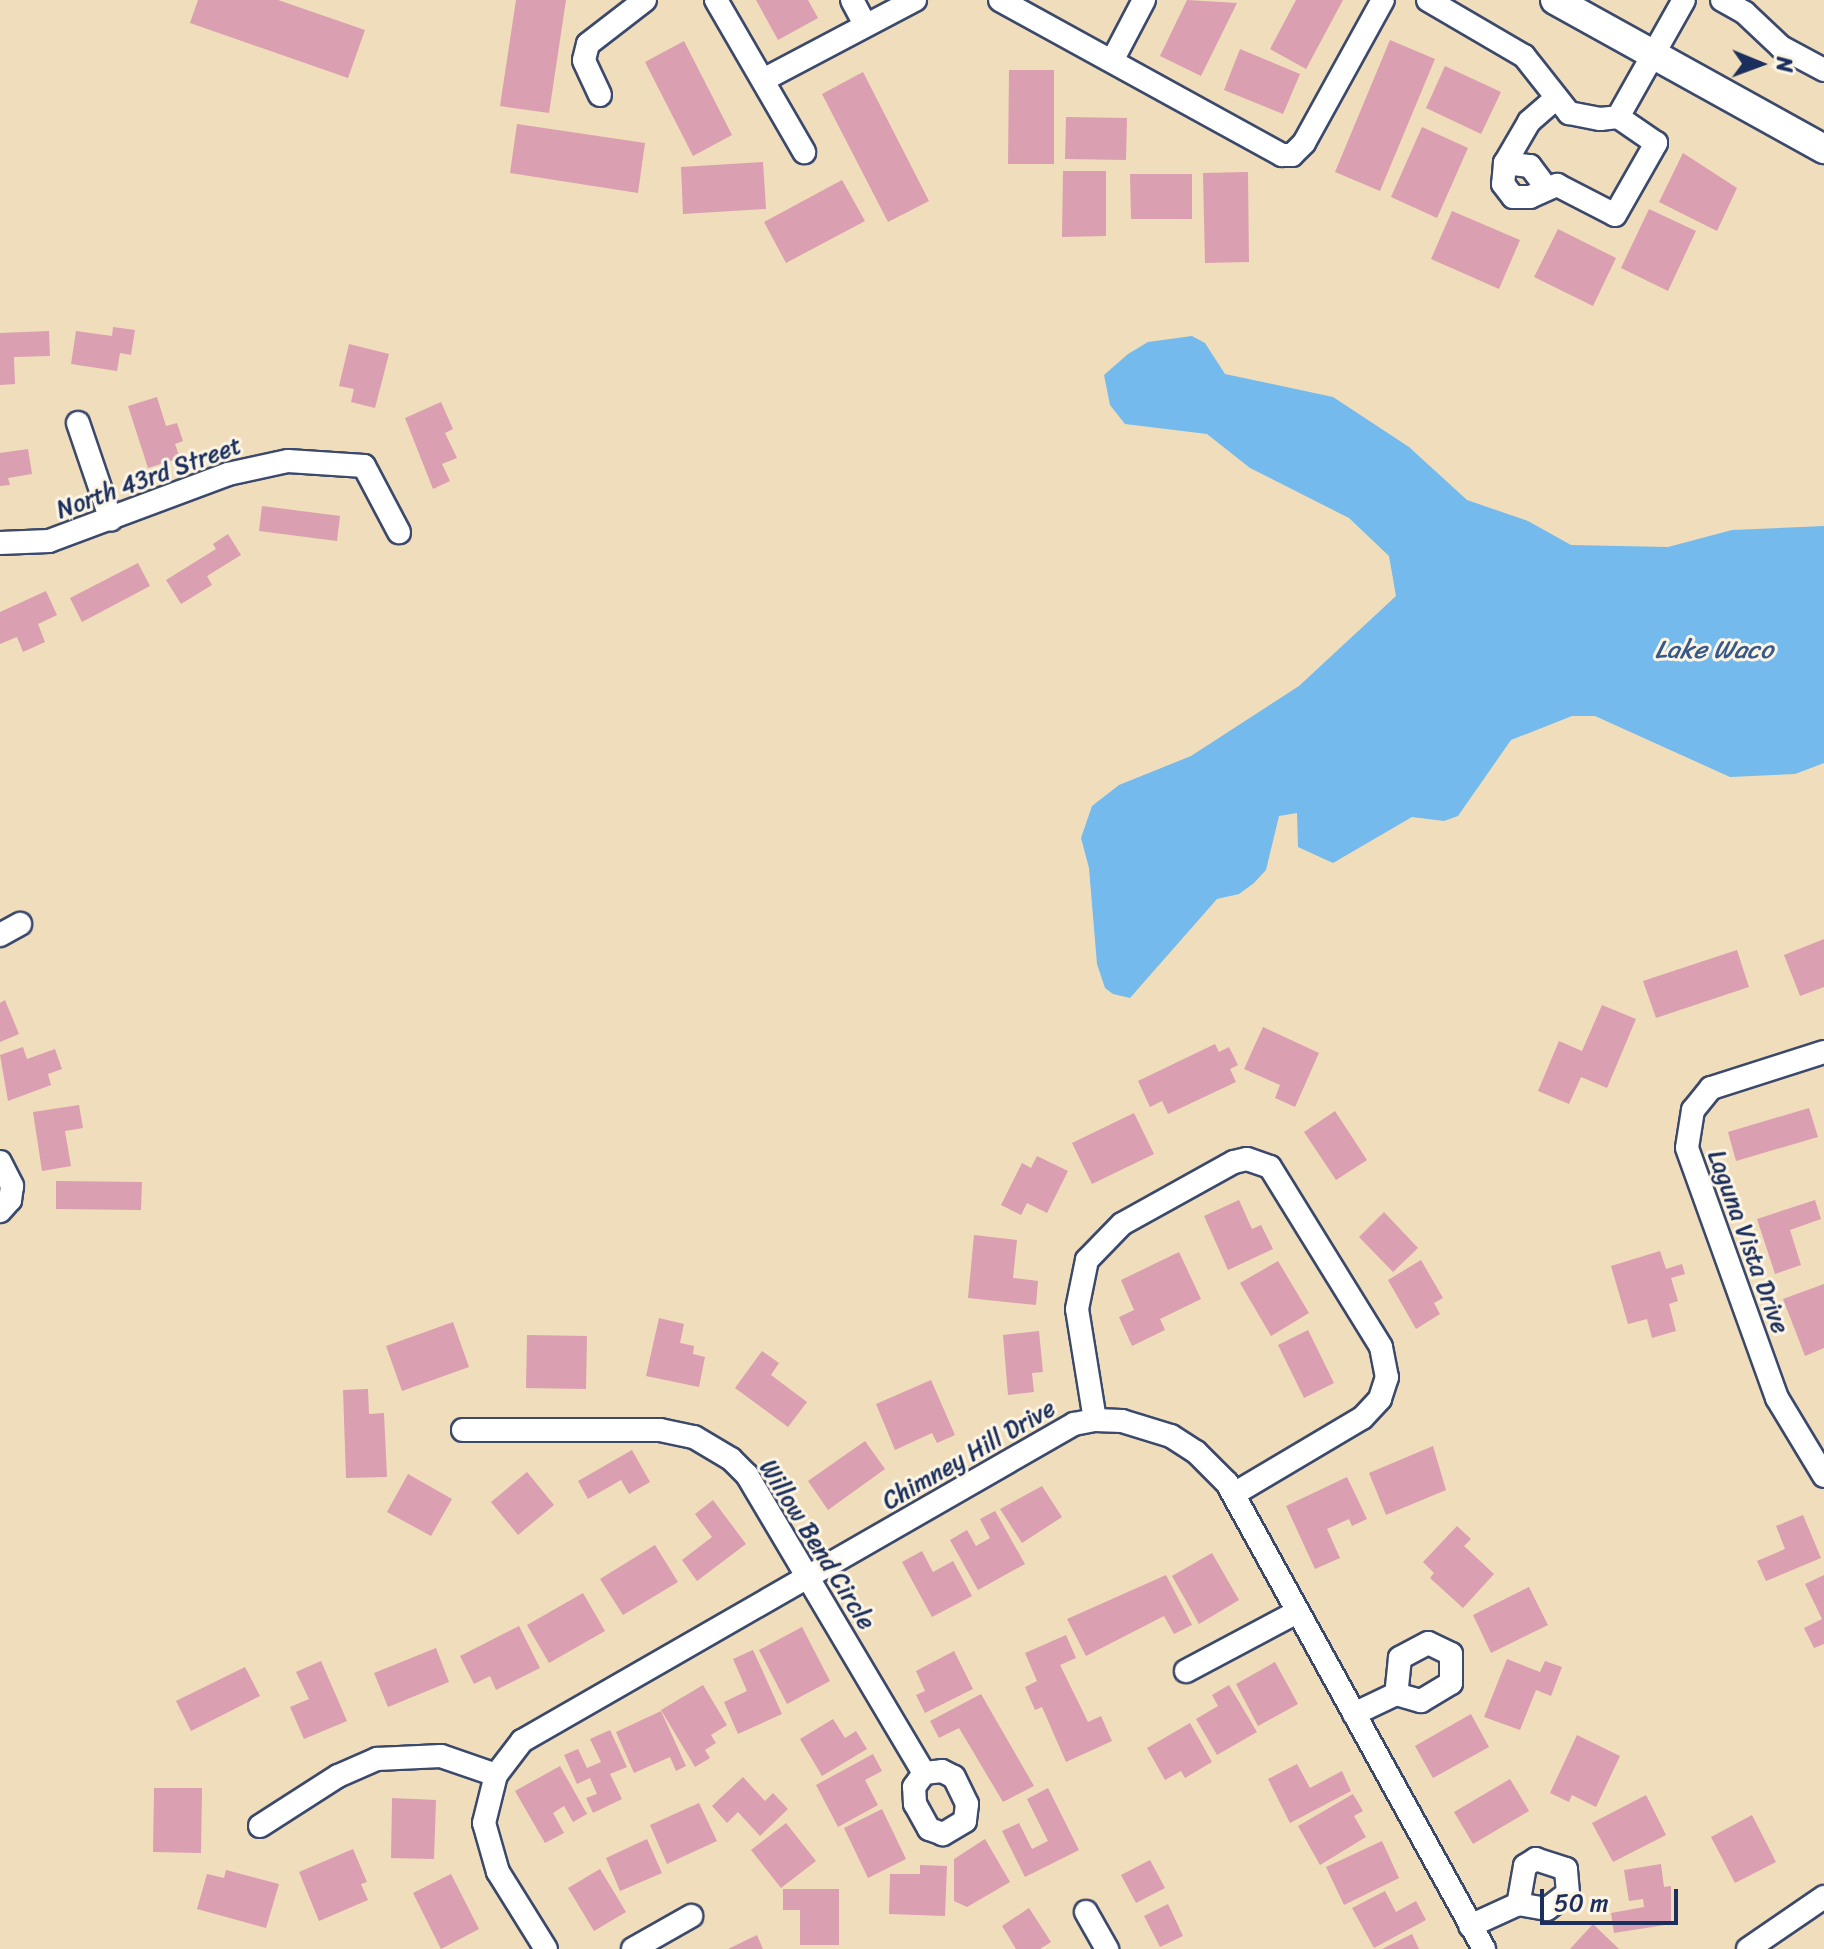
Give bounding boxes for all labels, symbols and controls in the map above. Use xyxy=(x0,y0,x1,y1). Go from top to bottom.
north arrow xyxy=(1720,24,1800,104)
text: N xyxy=(1765,56,1804,72)
street label: North 43rd Street xyxy=(53,431,245,525)
water label: Lake Waco xyxy=(1655,634,1773,666)
street label: Laguna Vista Drive xyxy=(1701,1146,1795,1338)
street label: Chimney Hill Drive xyxy=(878,1394,1060,1516)
street label: Willow Bend Circle xyxy=(753,1454,881,1636)
scale bar xyxy=(1544,1873,1682,1923)
text: 50 m xyxy=(1554,1882,1609,1924)

